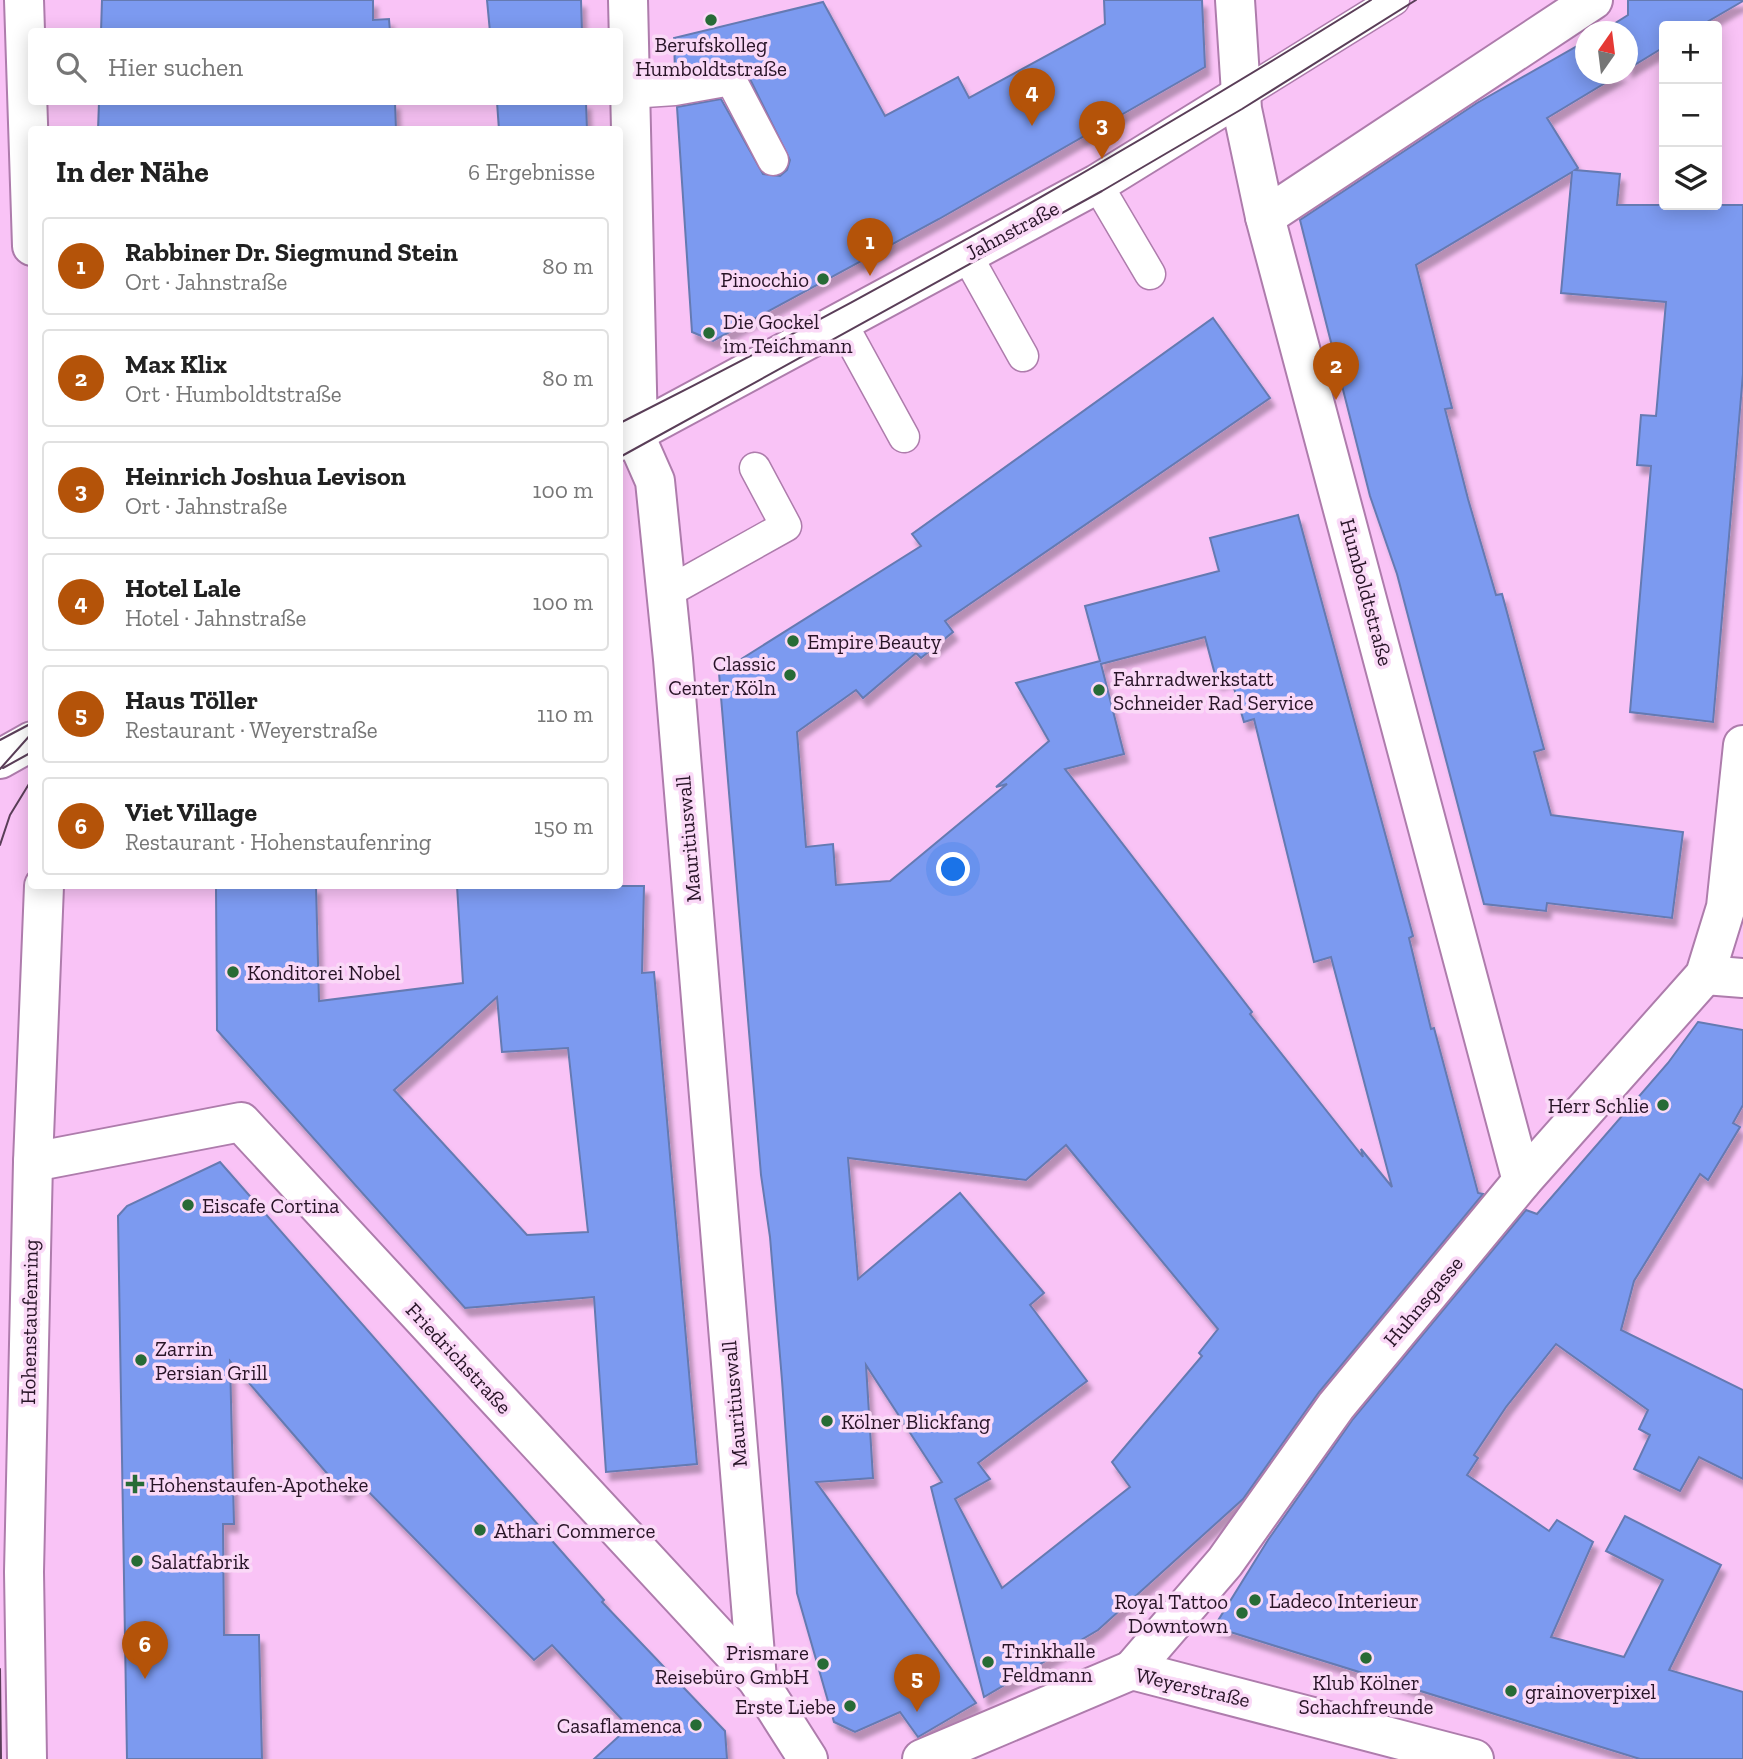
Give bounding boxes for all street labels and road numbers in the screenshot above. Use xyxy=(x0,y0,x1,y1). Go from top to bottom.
street label: Jahnstraße xyxy=(961,195,1063,265)
street label: Humboldtstraße xyxy=(1335,515,1399,669)
street label: Mauritiuswall xyxy=(670,774,706,903)
street label: Hohenstaufenring xyxy=(15,1239,43,1405)
street label: Huhnsgasse xyxy=(1378,1251,1468,1351)
street label: Friedrichstraße xyxy=(401,1297,517,1419)
street label: Mauritiuswall xyxy=(716,1339,752,1468)
street label: Weyerstraße xyxy=(1133,1662,1253,1712)

